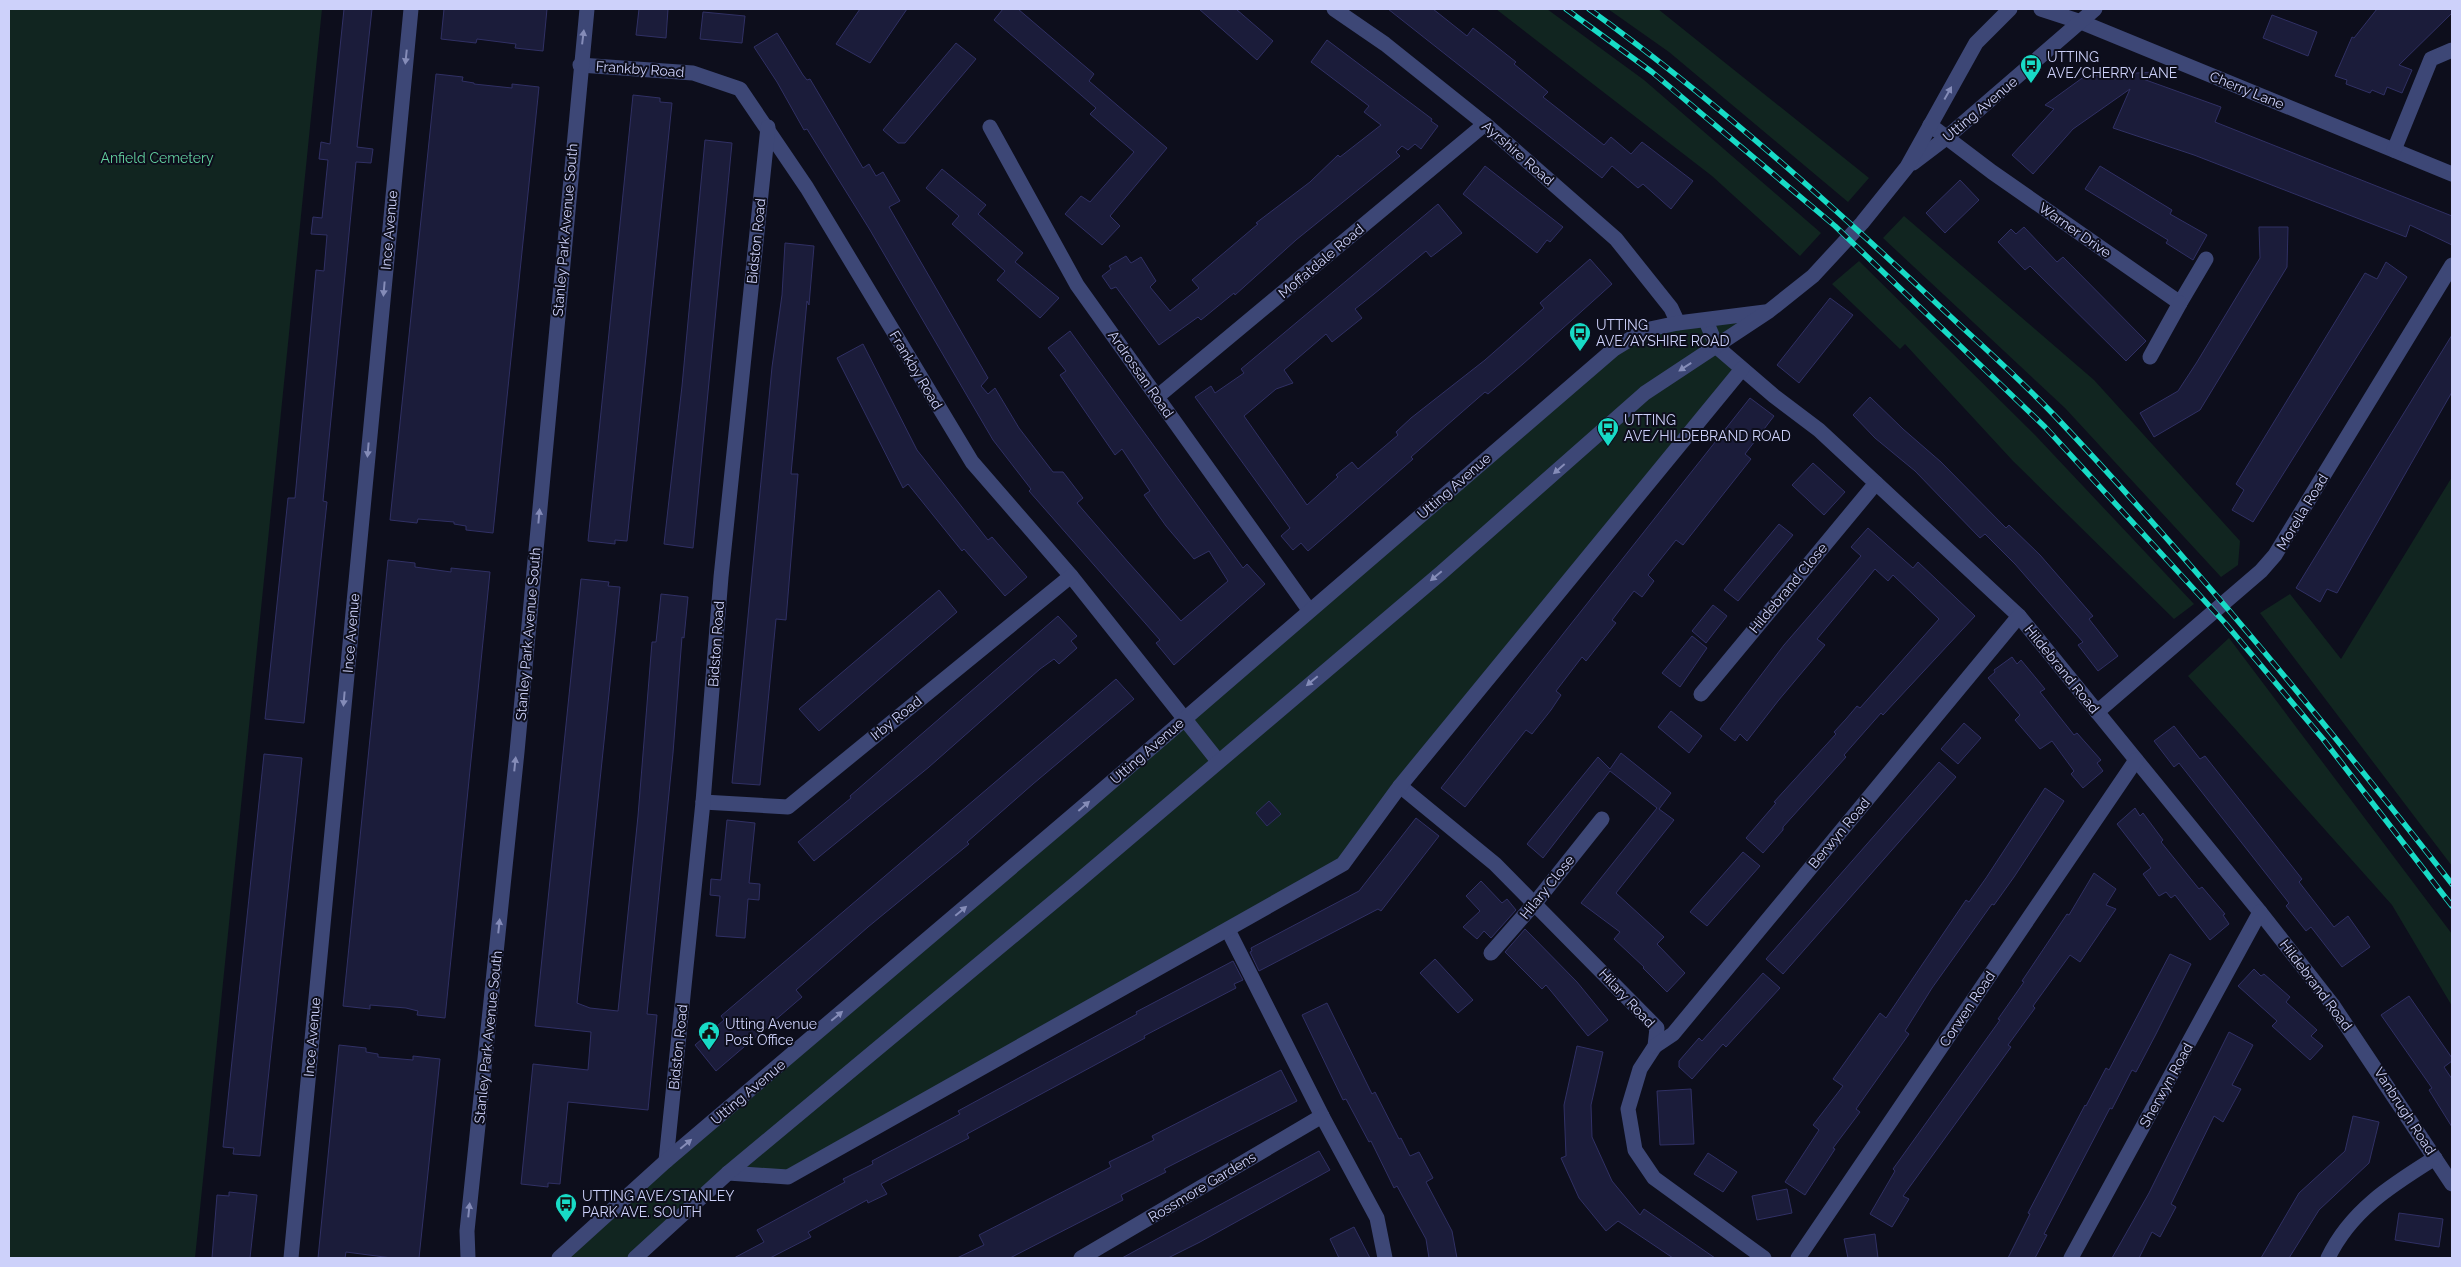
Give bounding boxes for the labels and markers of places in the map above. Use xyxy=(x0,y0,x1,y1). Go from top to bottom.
place label: UTTING AVE/CHERRY LANE xyxy=(2047,49,2177,81)
bus stop icon: UTTING AVE/CHERRY LANE xyxy=(2019,53,2043,84)
place label: UTTING AVE/AYSHIRE ROAD xyxy=(1596,317,1729,349)
bus stop icon: UTTING AVE/AYSHIRE ROAD xyxy=(1568,321,1592,352)
place label: UTTING AVE/HILDEBRAND ROAD xyxy=(1624,412,1791,444)
bus stop icon: UTTING AVE/HILDEBRAND ROAD xyxy=(1596,416,1620,447)
place label: Utting Avenue Post Office xyxy=(725,1016,817,1048)
public building icon: Utting Avenue Post Office xyxy=(697,1020,721,1051)
place label: UTTING AVE/STANLEY PARK AVE. SOUTH xyxy=(582,1188,734,1220)
bus stop icon: UTTING AVE/STANLEY PARK AVE. SOUTH xyxy=(554,1192,578,1223)

